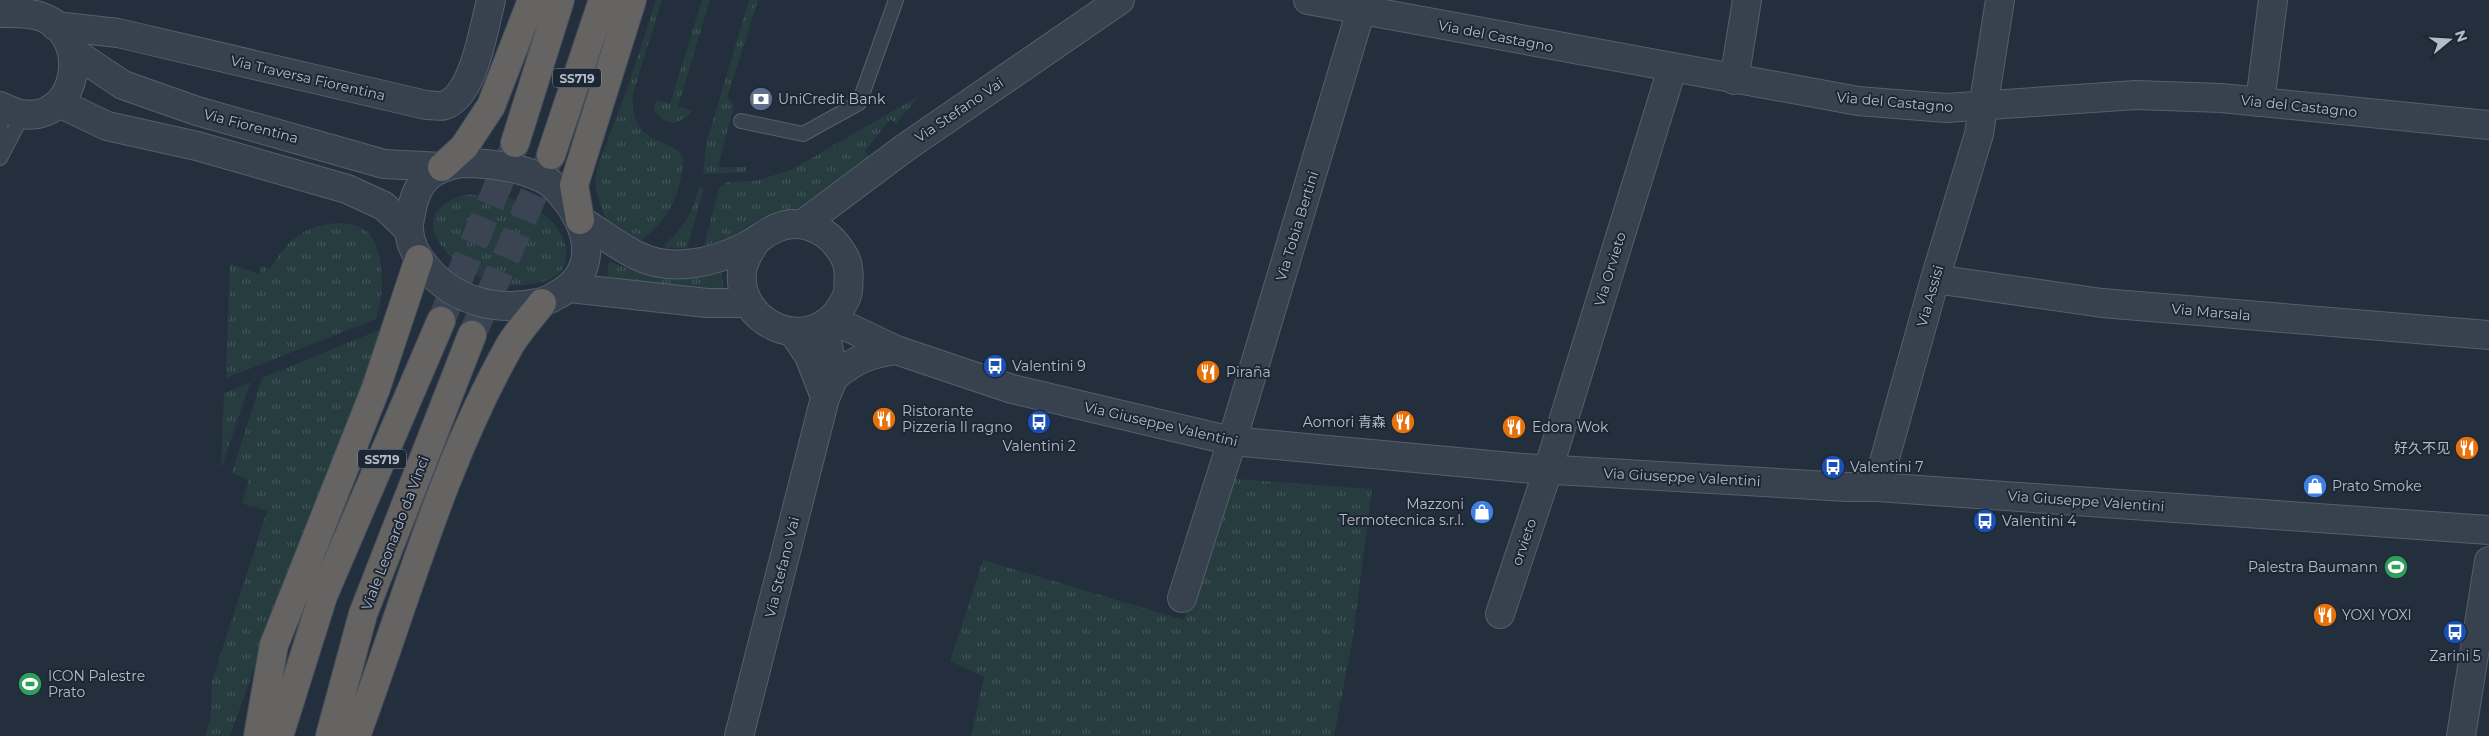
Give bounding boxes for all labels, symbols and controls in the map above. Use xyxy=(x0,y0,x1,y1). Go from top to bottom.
north arrow xyxy=(2424,15,2474,65)
street label: Via del Castagno xyxy=(1437,16,1555,56)
text: N xyxy=(2451,28,2472,44)
street label: Via Traversa Fiorentina xyxy=(229,51,387,105)
road number: SS719 xyxy=(553,68,601,88)
street label: Via Stefano Vai xyxy=(911,74,1007,146)
bank icon: UniCredit Bank xyxy=(748,86,774,112)
street label: Via del Castagno xyxy=(1836,88,1954,116)
place label: UniCredit Bank xyxy=(778,90,886,108)
street label: Via del Castagno xyxy=(2240,91,2358,121)
street label: Via Fiorentina xyxy=(202,105,300,147)
street label: Via Tobia Bertini xyxy=(1272,169,1322,283)
street label: Via Orvieto xyxy=(1590,229,1630,308)
street label: Via Assisi xyxy=(1913,263,1947,329)
street label: Via Marsala xyxy=(2171,300,2251,324)
bus stop icon: Valentini 9 xyxy=(982,353,1008,379)
place label: Valentini 9 xyxy=(1012,357,1086,375)
restaurant icon: Piraña xyxy=(1195,359,1221,385)
place label: Piraña xyxy=(1226,363,1271,381)
street label: Via Giuseppe Valentini xyxy=(1082,398,1240,450)
place label: Ristorante Pizzeria Il ragno xyxy=(902,402,1013,436)
restaurant icon: Ristorante Pizzeria Il ragno xyxy=(871,406,897,432)
bus stop icon: Valentini 2 xyxy=(1026,409,1052,435)
restaurant icon: Aomori 青森 xyxy=(1390,409,1416,435)
place label: Aomori 青森 xyxy=(1303,413,1386,431)
restaurant icon: Edora Wok xyxy=(1501,414,1527,440)
place label: Edora Wok xyxy=(1532,418,1609,436)
restaurant icon: 好久不见 xyxy=(2454,435,2480,461)
place label: Valentini 2 xyxy=(1002,437,1076,455)
place label: 好久不见 xyxy=(2394,439,2450,457)
road number: SS719 xyxy=(358,449,406,468)
street label: Viale Leonardo da Vinci xyxy=(357,453,433,613)
bus stop icon: Valentini 7 xyxy=(1820,454,1846,480)
place label: Valentini 7 xyxy=(1850,458,1924,476)
street label: Via Giuseppe Valentini xyxy=(1603,464,1761,490)
shop icon: Prato Smoke xyxy=(2302,473,2328,499)
place label: Prato Smoke xyxy=(2332,477,2422,495)
street label: Via Giuseppe Valentini xyxy=(2007,487,2165,515)
place label: Mazzoni Termotecnica s.r.l. xyxy=(1339,495,1464,529)
shop icon: Mazzoni Termotecnica s.r.l. xyxy=(1469,499,1495,525)
bus stop icon: Valentini 4 xyxy=(1972,508,1998,534)
place label: Valentini 4 xyxy=(2002,512,2077,530)
street label: Via Stefano Vai xyxy=(761,515,803,619)
street label: orvieto xyxy=(1508,516,1540,568)
sports icon: Palestra Baumann xyxy=(2383,554,2409,580)
place label: Palestra Baumann xyxy=(2248,558,2378,576)
restaurant icon: YOXI YOXI xyxy=(2312,602,2338,628)
place label: YOXI YOXI xyxy=(2342,606,2412,624)
bus stop icon: Zarini 5 xyxy=(2442,619,2468,645)
place label: Zarini 5 xyxy=(2429,647,2481,665)
place label: ICON Palestre Prato xyxy=(48,667,145,701)
sports icon: ICON Palestre Prato xyxy=(17,671,43,697)

